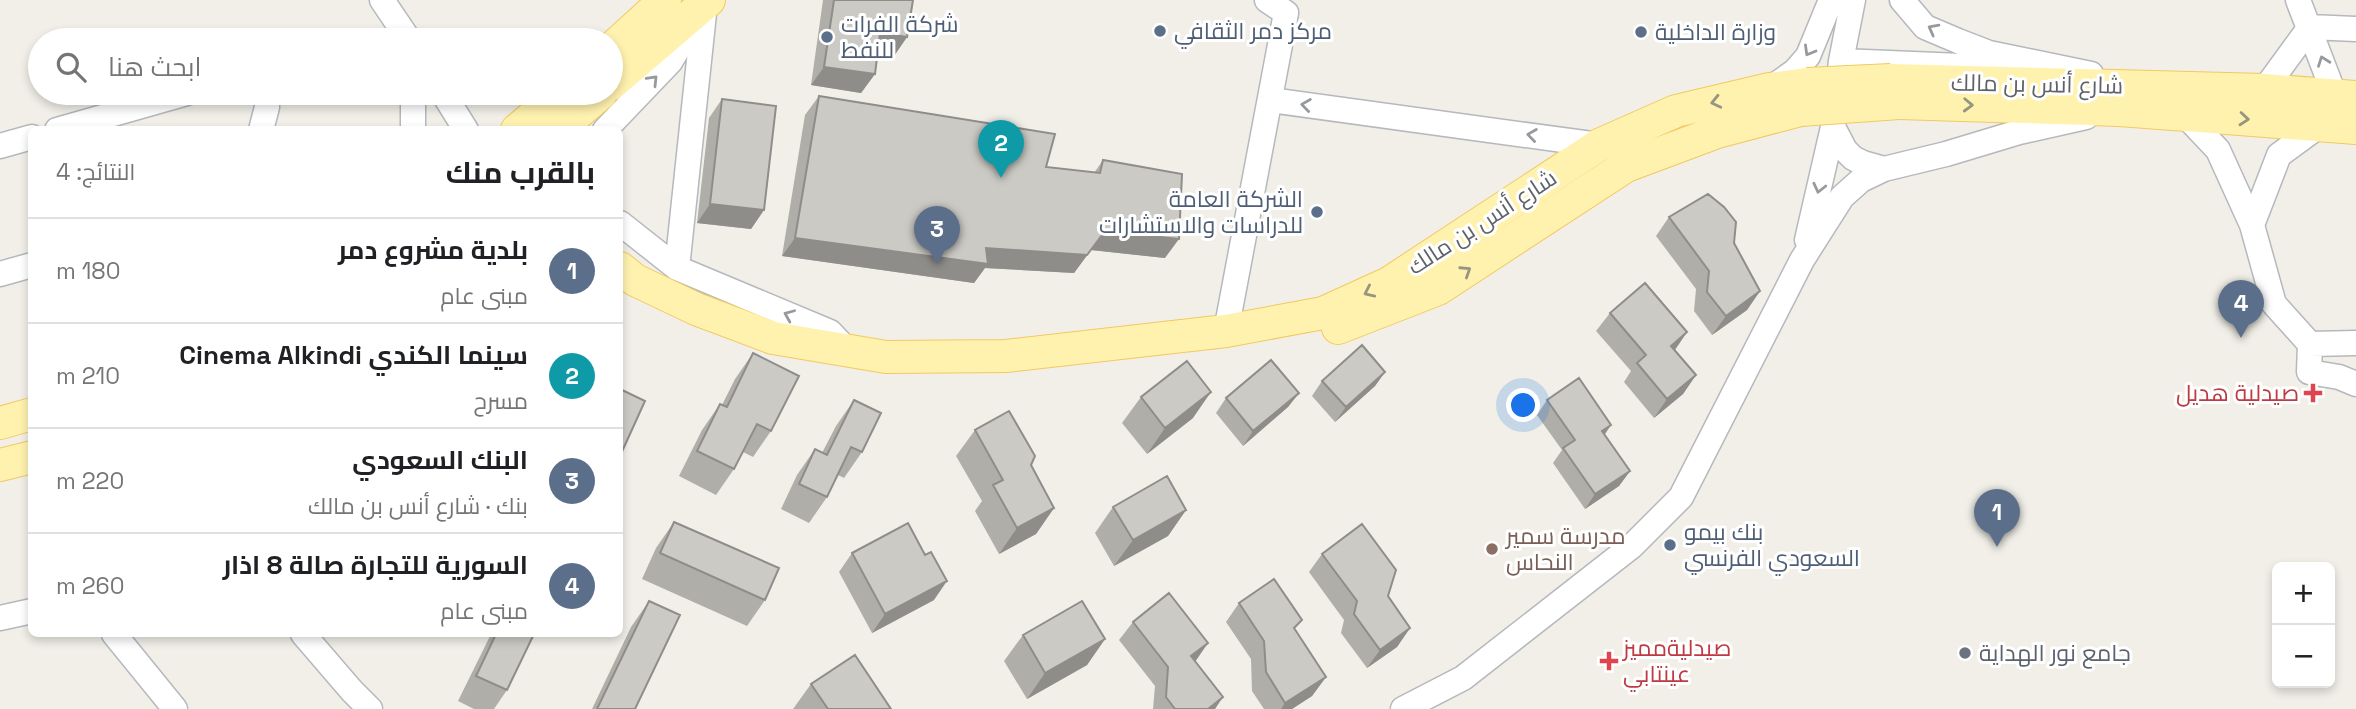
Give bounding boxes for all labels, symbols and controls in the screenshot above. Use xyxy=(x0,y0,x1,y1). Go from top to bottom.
place label: شركة الفرات للنفط xyxy=(841,9,959,65)
place label: مركز دمر الثقافي xyxy=(1174,16,1332,49)
place label: وزارة الداخلية xyxy=(1655,17,1776,47)
marker: مركز دمر الثقافي xyxy=(1152,23,1168,39)
one-way arrow xyxy=(1927,23,1940,37)
marker: وزارة الداخلية xyxy=(1633,24,1649,40)
search box xyxy=(28,28,623,105)
marker: شركة الفرات للنفط xyxy=(819,29,835,45)
one-way arrow xyxy=(1804,44,1817,57)
icon: search xyxy=(52,48,90,86)
text: ابحث هنا xyxy=(108,50,202,84)
one-way arrow xyxy=(2317,56,2331,68)
street label: شارع أنس بن مالك xyxy=(1951,67,2123,102)
one-way arrow xyxy=(644,76,657,89)
one-way arrow xyxy=(1710,94,1722,108)
one-way arrow xyxy=(1963,97,1973,113)
one-way arrow xyxy=(1300,98,1312,113)
one-way arrow xyxy=(2238,111,2249,126)
pin: 2 xyxy=(978,120,1024,178)
one-way arrow xyxy=(1526,128,1537,143)
text: بالقرب منك xyxy=(446,153,595,192)
text: النتائج: 4 xyxy=(56,157,136,187)
street label: شارع أنس بن مالك xyxy=(1402,163,1563,282)
one-way arrow xyxy=(1813,181,1827,193)
place label: الشركة العامة للدراسات والاستشارات xyxy=(1099,184,1303,240)
marker: الشركة العامة للدراسات والاستشارات xyxy=(1309,204,1325,220)
pin: 3 xyxy=(914,206,960,264)
text: بلدية مشروع دمر xyxy=(338,233,528,267)
text: 180 m xyxy=(56,256,120,286)
text: 1 xyxy=(567,256,577,286)
one-way arrow xyxy=(1458,266,1471,279)
pin: 4 xyxy=(2218,280,2264,338)
text: مبنى عام xyxy=(440,281,528,311)
one-way arrow xyxy=(1364,284,1376,298)
one-way arrow xyxy=(784,309,796,323)
text: سينما الكندي Cinema Alkindi xyxy=(179,338,528,372)
text: 210 m xyxy=(56,361,120,391)
text: 2 xyxy=(565,361,579,391)
place label: صيدلية هديل xyxy=(2176,378,2299,408)
marker: صيدلية هديل xyxy=(2305,385,2321,401)
text: مسرح xyxy=(474,386,528,416)
your location xyxy=(1506,388,1540,422)
text: البنك السعودي xyxy=(352,443,528,477)
text: 220 m xyxy=(56,466,124,496)
text: 3 xyxy=(565,466,579,496)
pin: 1 xyxy=(1974,489,2020,547)
text: بنك · شارع أنس بن مالك xyxy=(308,491,528,521)
place label: بنك بيمو السعودي الفرنسي xyxy=(1684,517,1860,576)
place label: مدرسة سمير النحاس xyxy=(1504,521,1626,577)
marker: بنك بيمو السعودي الفرنسي xyxy=(1662,537,1678,553)
marker: مدرسة سمير النحاس xyxy=(1484,541,1500,557)
text: السورية للتجارة صالة 8 اذار xyxy=(223,548,528,582)
map controls xyxy=(2272,562,2335,688)
button: + xyxy=(2272,562,2335,625)
text: 260 m xyxy=(56,571,124,601)
text: 4 xyxy=(565,571,579,601)
text: مبنى عام xyxy=(440,596,528,626)
button: − xyxy=(2272,625,2335,688)
place label: صيدليةمميز عينتابي xyxy=(1621,633,1731,692)
place label: جامع نور الهداية xyxy=(1979,638,2131,669)
marker: جامع نور الهداية xyxy=(1957,645,1973,661)
marker: صيدليةمميز عينتابي xyxy=(1601,653,1617,669)

